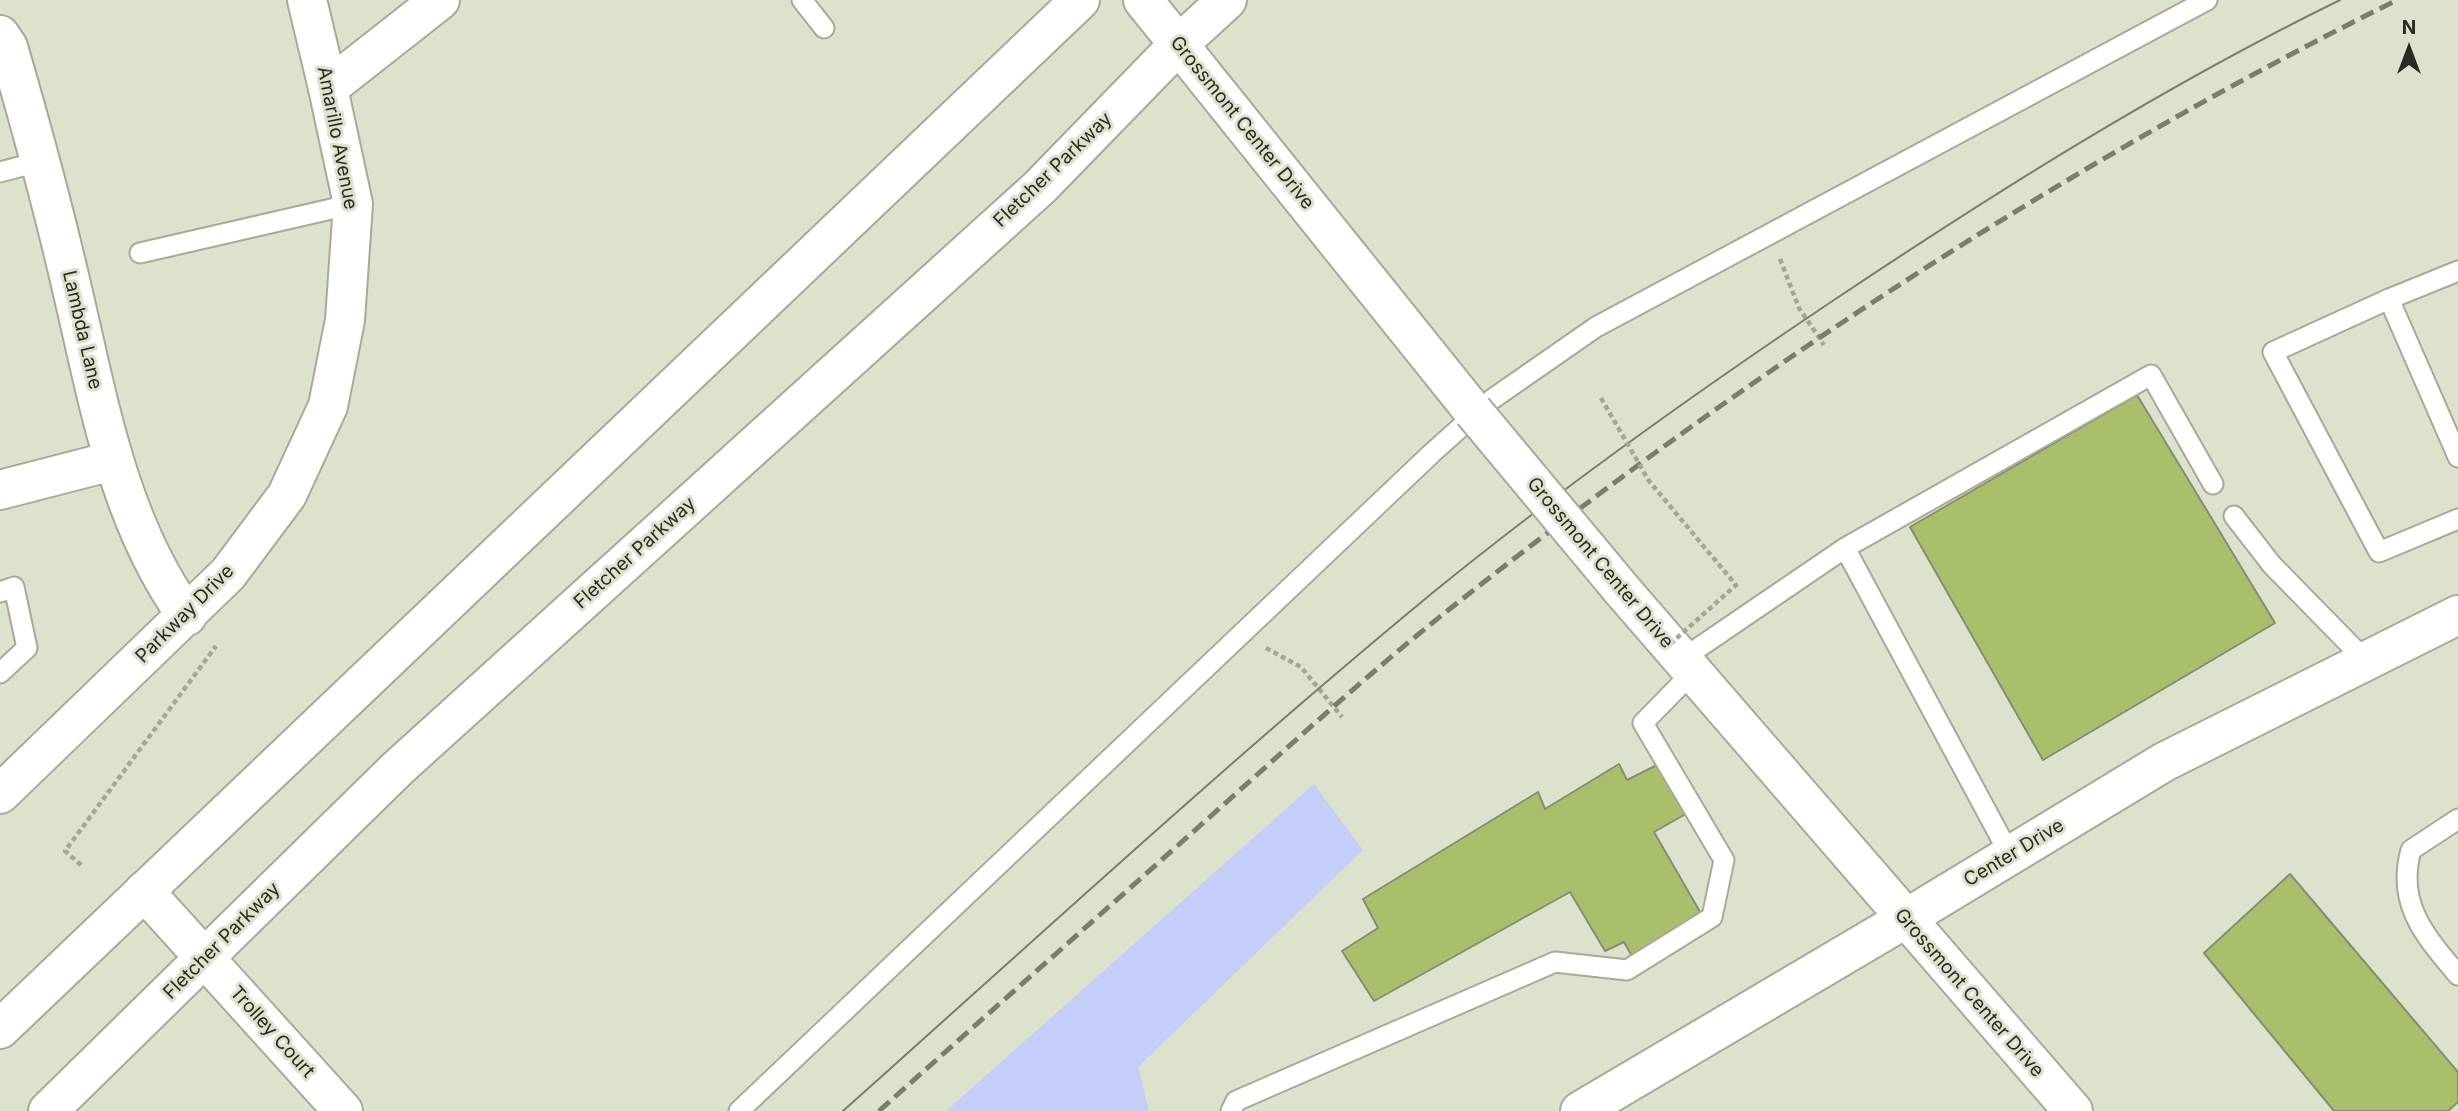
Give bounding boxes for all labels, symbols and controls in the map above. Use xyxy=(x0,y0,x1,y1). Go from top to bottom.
north arrow xyxy=(2374,14,2444,84)
text: N xyxy=(2402,16,2416,39)
street label: Grossmont Center Drive xyxy=(1165,32,1319,214)
street label: Amarillo Avenue xyxy=(312,65,362,211)
street label: Fletcher Parkway xyxy=(989,108,1117,232)
street label: Lambda Lane xyxy=(57,268,107,392)
street label: Grossmont Center Drive xyxy=(1522,473,1678,653)
street label: Fletcher Parkway xyxy=(569,492,701,614)
street label: Parkway Drive xyxy=(131,560,239,668)
street label: Center Drive xyxy=(1960,814,2068,892)
street label: Fletcher Parkway xyxy=(159,878,285,1004)
street label: Grossmont Center Drive xyxy=(1889,904,2049,1082)
street label: Trolley Court xyxy=(225,981,319,1083)

